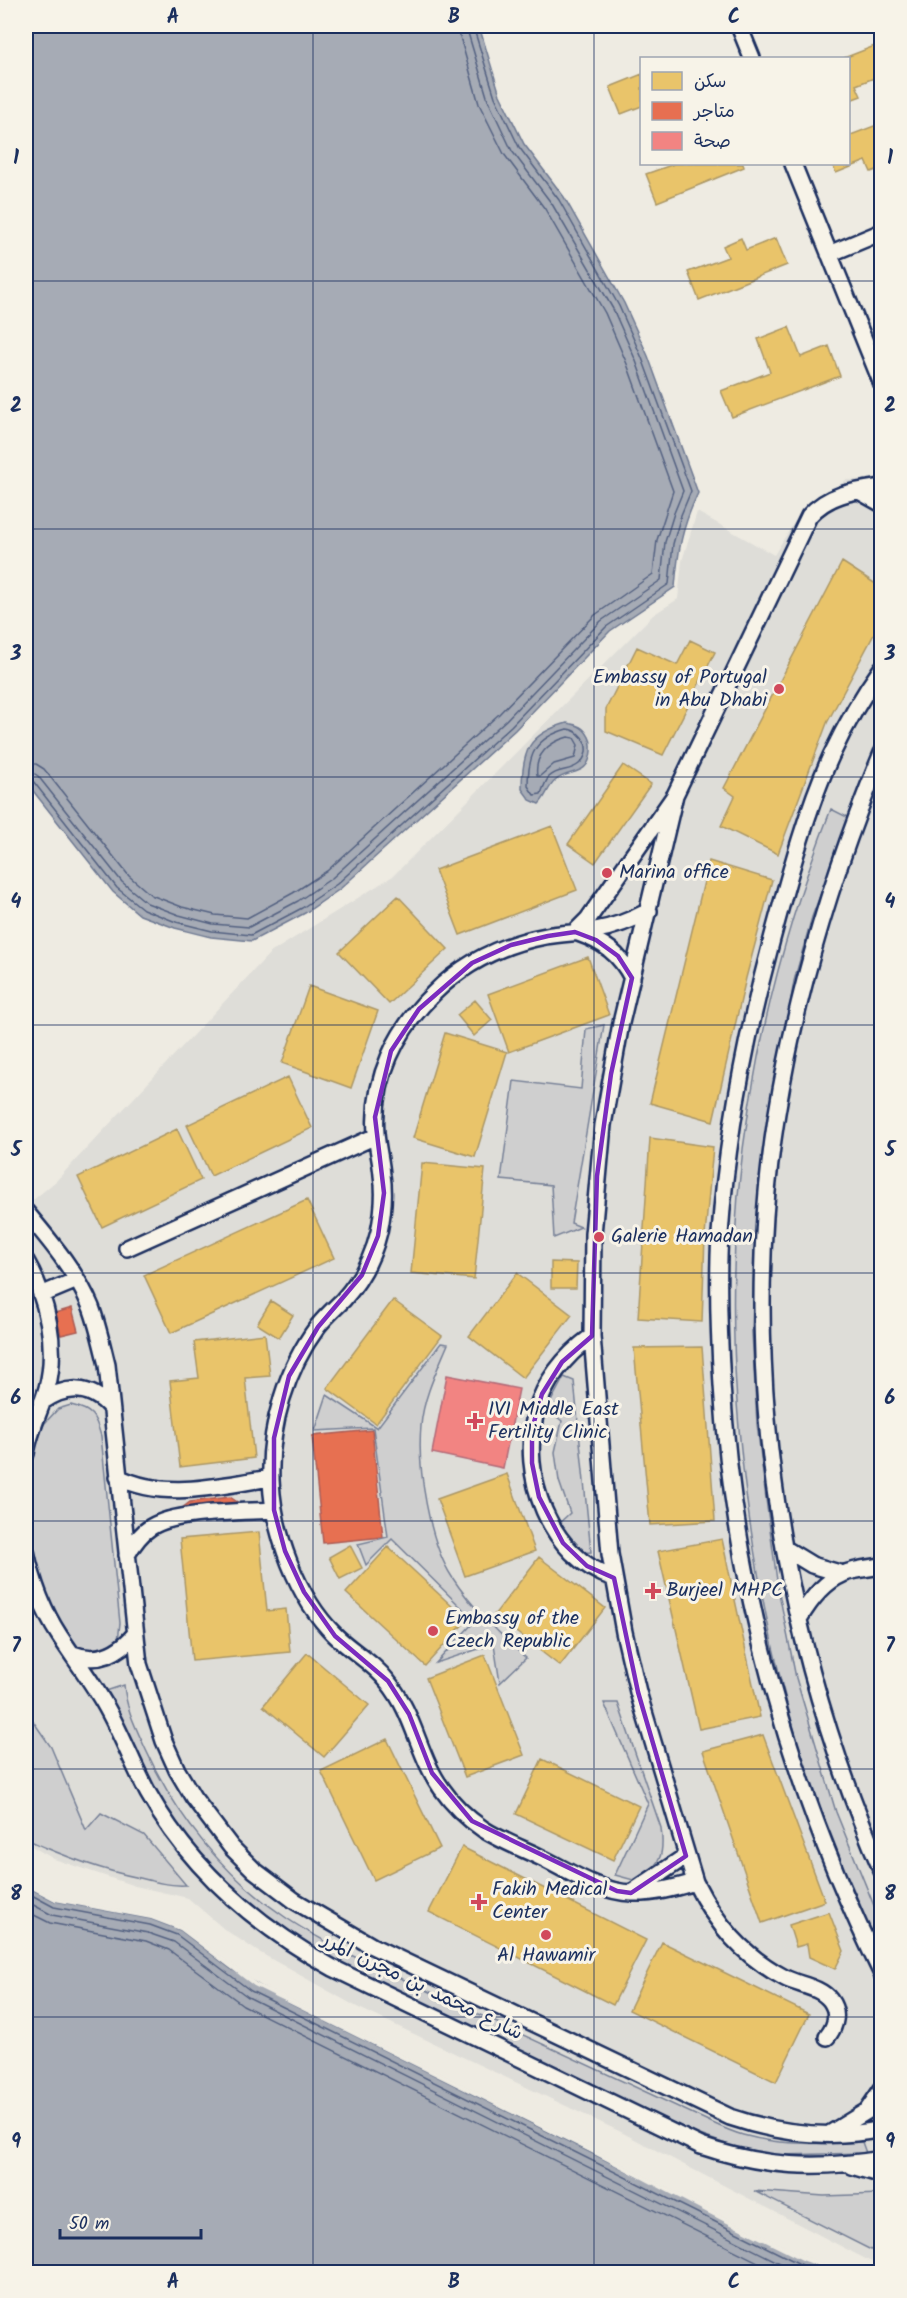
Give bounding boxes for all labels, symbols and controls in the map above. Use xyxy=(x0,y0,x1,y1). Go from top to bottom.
text: A xyxy=(167,2,179,34)
text: B xyxy=(448,2,460,34)
text: C xyxy=(728,2,740,34)
legend xyxy=(640,57,850,165)
text: سكن xyxy=(694,68,726,97)
text: متاجر xyxy=(692,98,735,127)
text: صحة xyxy=(694,128,731,157)
text: 1 xyxy=(13,143,19,175)
text: 1 xyxy=(887,143,893,175)
text: 2 xyxy=(10,391,22,423)
text: 2 xyxy=(884,391,896,423)
text: 3 xyxy=(10,639,22,671)
text: 3 xyxy=(884,639,896,671)
place label: Embassy of Portugal in Abu Dhabi xyxy=(593,662,768,717)
marker: Embassy of Portugal in Abu Dhabi xyxy=(772,682,786,696)
place label: Marina office xyxy=(619,857,729,889)
marker: Marina office xyxy=(600,866,614,880)
text: 4 xyxy=(11,887,22,919)
text: 4 xyxy=(885,887,896,919)
text: 5 xyxy=(10,1135,23,1167)
text: 5 xyxy=(884,1135,897,1167)
place label: Galerie Hamadan xyxy=(611,1221,753,1253)
marker: Galerie Hamadan xyxy=(592,1230,606,1244)
text: 6 xyxy=(11,1383,22,1415)
text: 6 xyxy=(885,1383,896,1415)
place label: IVI Middle East Fertility Clinic xyxy=(488,1394,619,1449)
marker: IVI Middle East Fertility Clinic xyxy=(466,1412,484,1430)
place label: Burjeel MHPC xyxy=(666,1575,783,1607)
marker: Burjeel MHPC xyxy=(644,1582,662,1600)
place label: Embassy of the Czech Republic xyxy=(445,1603,579,1658)
marker: Embassy of the Czech Republic xyxy=(426,1624,440,1638)
text: 7 xyxy=(11,1631,21,1663)
text: 7 xyxy=(885,1631,895,1663)
place label: Fakih Medical Center xyxy=(492,1874,608,1929)
text: 8 xyxy=(10,1879,22,1911)
text: 8 xyxy=(884,1879,896,1911)
marker: Fakih Medical Center xyxy=(470,1893,488,1911)
street label: شارع محمد بن مجرن المرر xyxy=(314,1923,528,2050)
marker: Al Hawamir xyxy=(539,1928,553,1942)
place label: Al Hawamir xyxy=(497,1940,596,1972)
text: 9 xyxy=(11,2127,21,2159)
text: 9 xyxy=(885,2127,895,2159)
scale bar xyxy=(60,2202,201,2240)
text: 50 m xyxy=(69,2210,109,2239)
text: A xyxy=(167,2267,179,2298)
text: B xyxy=(448,2267,460,2298)
text: C xyxy=(728,2267,740,2298)

